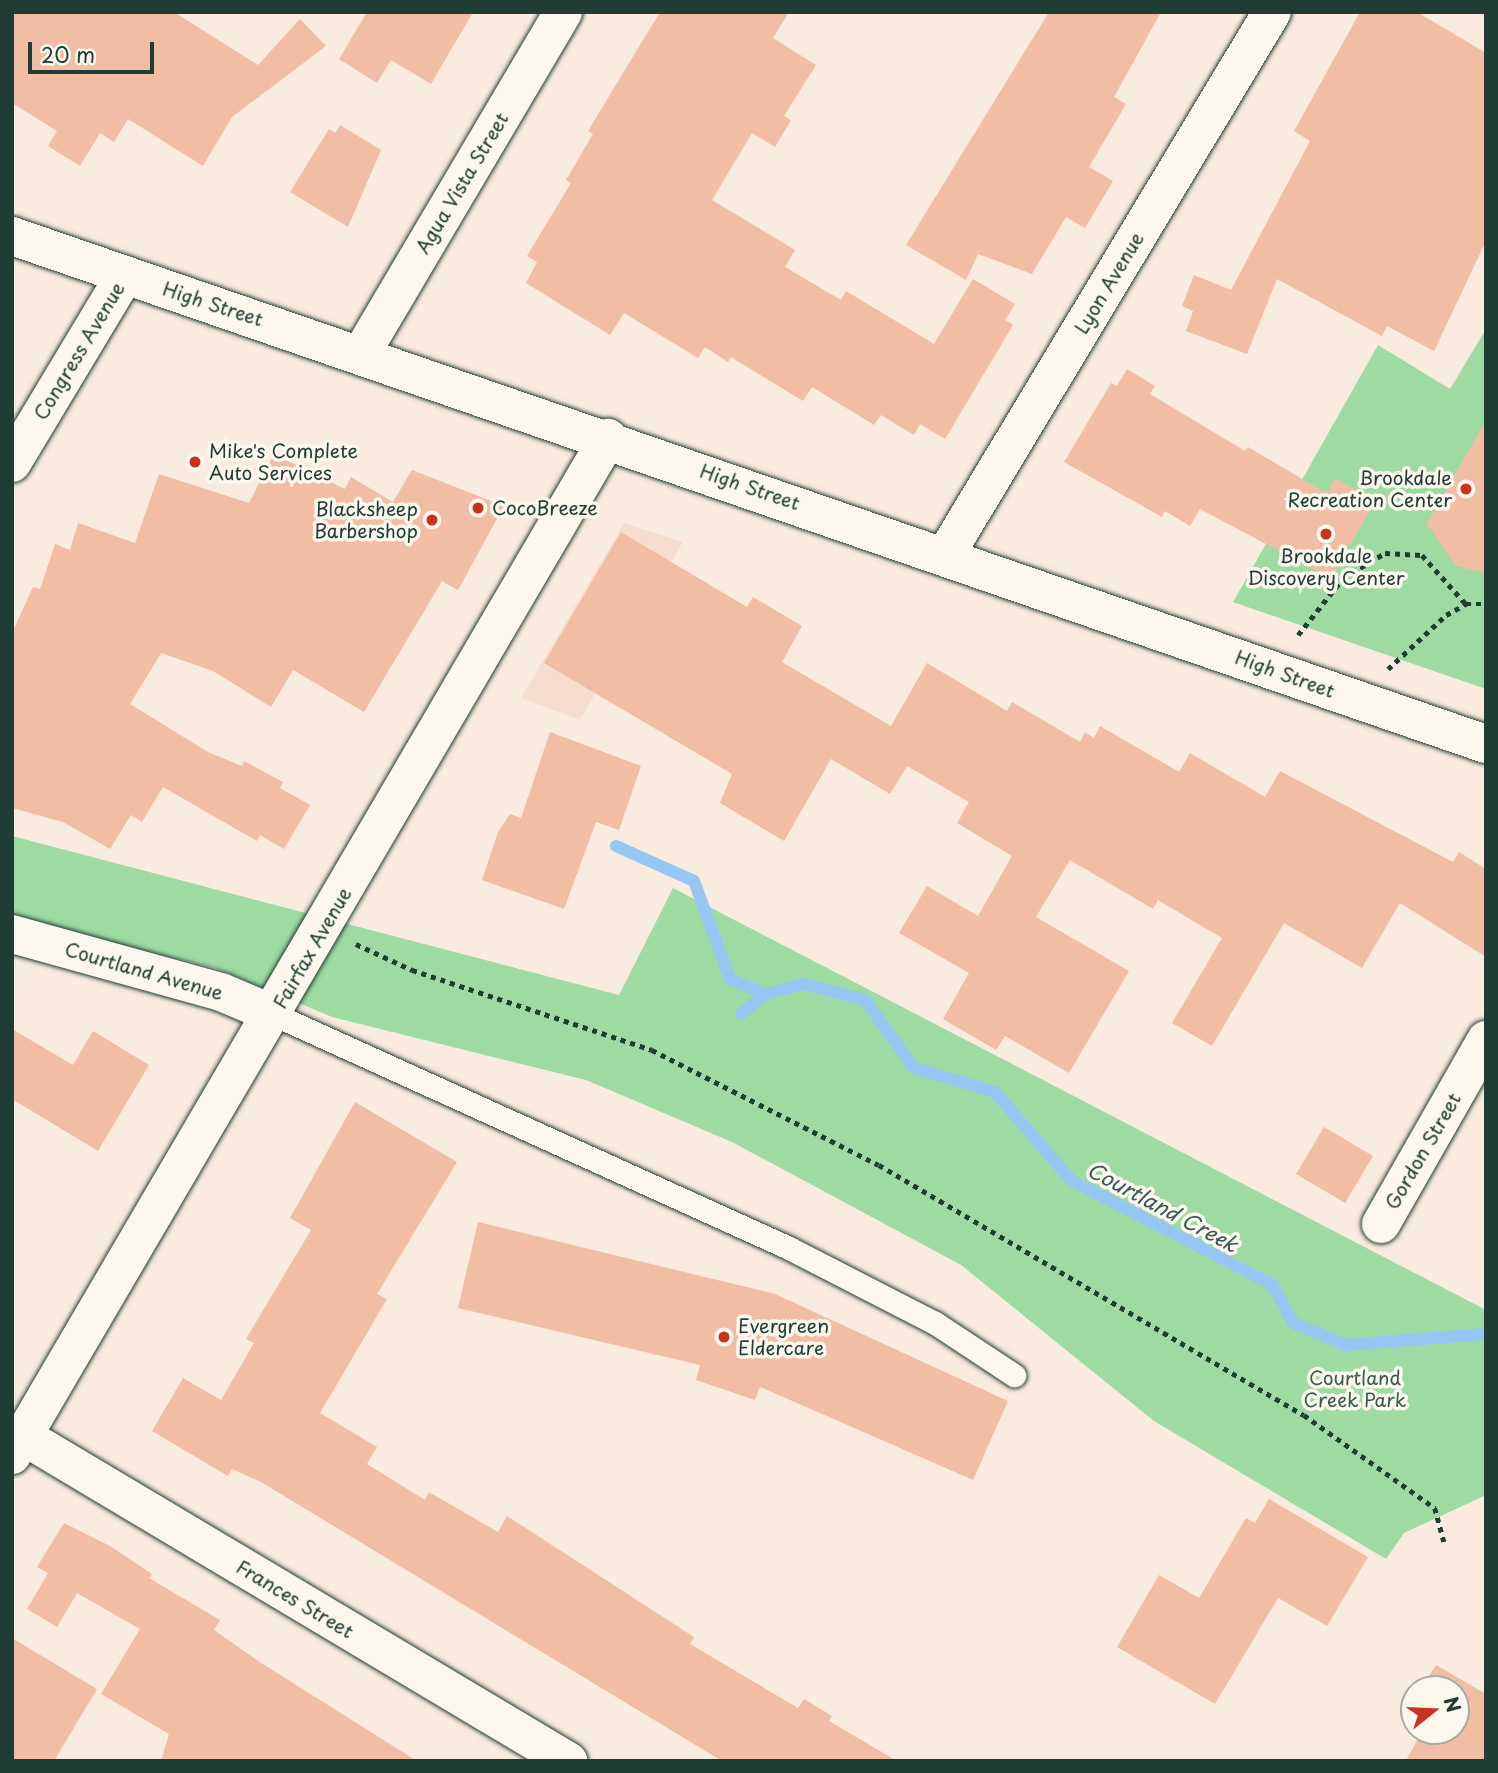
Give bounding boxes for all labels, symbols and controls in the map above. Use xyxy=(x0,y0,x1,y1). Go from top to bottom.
scale bar xyxy=(32,28,158,72)
text: 20 m xyxy=(41,38,95,70)
street label: Agua Vista Street xyxy=(410,108,514,258)
street label: Lyon Avenue xyxy=(1070,228,1148,338)
street label: High Street xyxy=(159,277,267,331)
street label: Congress Avenue xyxy=(29,279,129,423)
place label: Mike's Complete Auto Services xyxy=(209,440,358,484)
marker: Mike's Complete Auto Services xyxy=(187,454,203,470)
street label: High Street xyxy=(697,459,803,515)
place label: Brookdale Recreation Center xyxy=(1287,467,1452,511)
marker: Brookdale Recreation Center xyxy=(1458,481,1474,497)
place label: CocoBreeze xyxy=(492,497,598,519)
place label: Blacksheep Barbershop xyxy=(314,498,418,542)
marker: CocoBreeze xyxy=(470,500,486,516)
marker: Blacksheep Barbershop xyxy=(424,512,440,528)
marker: Brookdale Discovery Center xyxy=(1318,526,1334,542)
place label: Brookdale Discovery Center xyxy=(1247,545,1405,589)
street label: High Street xyxy=(1232,645,1338,703)
street label: Fairfax Avenue xyxy=(268,883,356,1013)
street label: Courtland Avenue xyxy=(62,938,226,1004)
street label: Gordon Street xyxy=(1380,1089,1466,1213)
water label: Courtland Creek xyxy=(1082,1155,1244,1257)
place label: Evergreen Eldercare xyxy=(738,1315,829,1359)
marker: Evergreen Eldercare xyxy=(716,1329,732,1345)
park label: Courtland Creek Park xyxy=(1303,1367,1407,1411)
street label: Frances Street xyxy=(232,1555,358,1643)
north arrow xyxy=(1400,1675,1470,1745)
text: N xyxy=(1437,1693,1469,1716)

